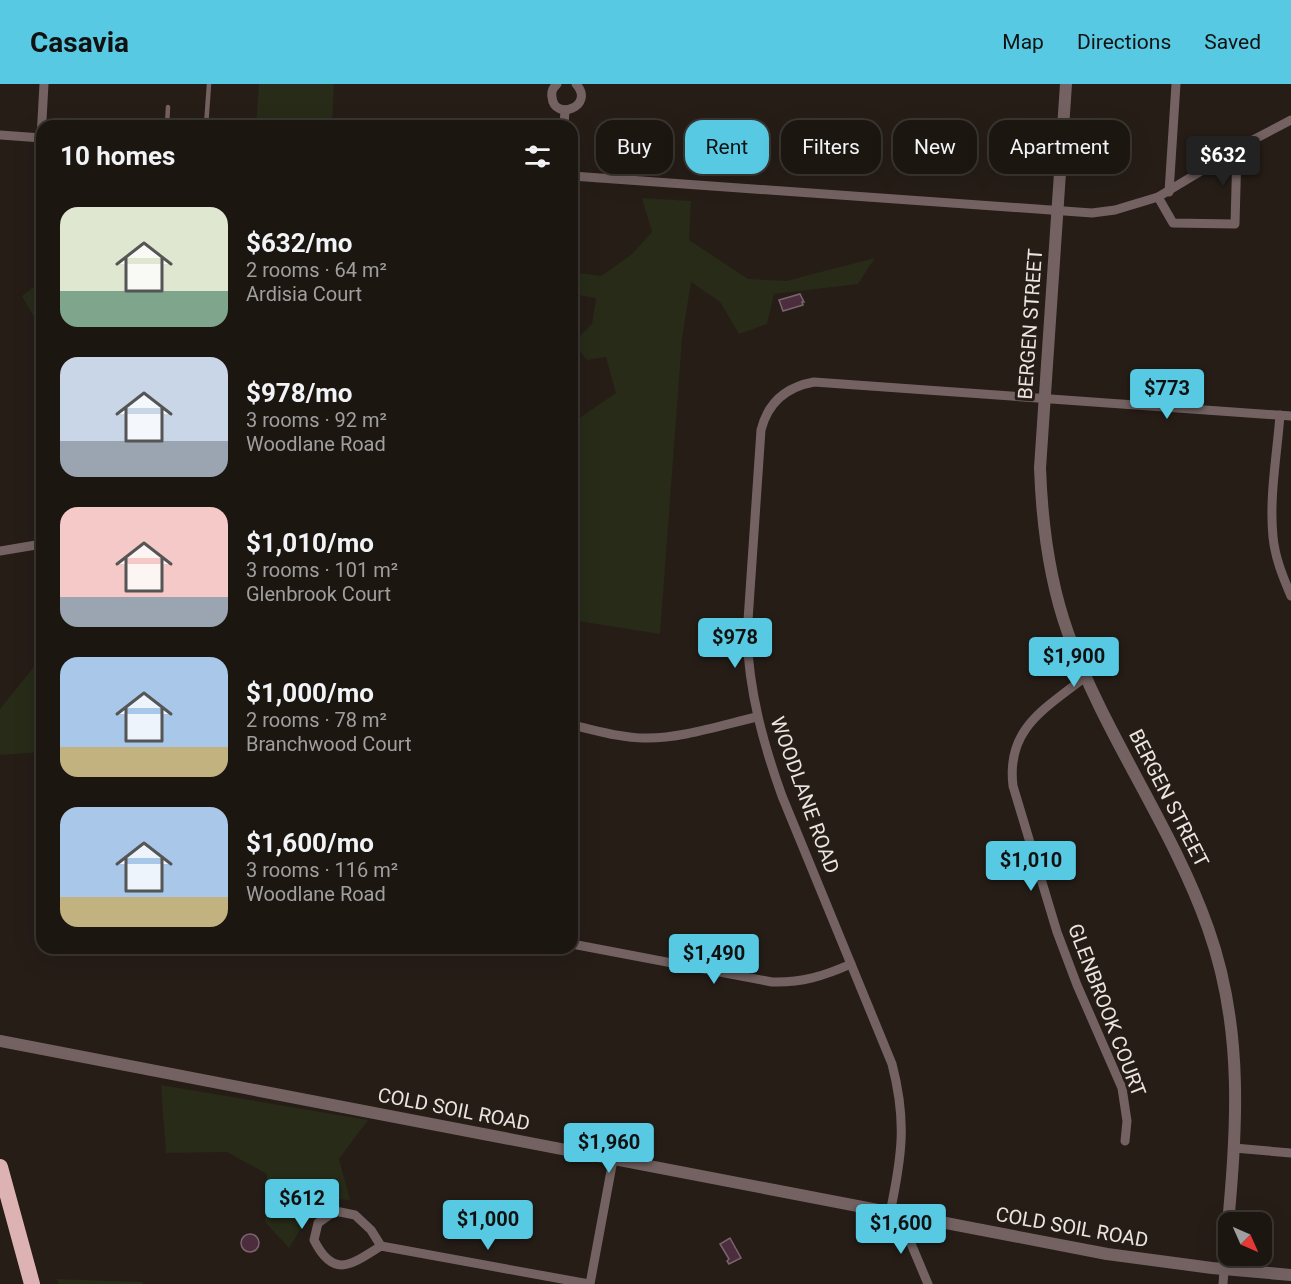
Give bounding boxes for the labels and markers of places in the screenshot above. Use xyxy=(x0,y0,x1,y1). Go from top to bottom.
pin: $632 xyxy=(1187,136,1259,187)
pin: $773 xyxy=(1131,369,1203,420)
pin: $978 xyxy=(699,618,771,669)
pin: $1,900 xyxy=(1025,637,1123,688)
pin: $1,010 xyxy=(982,841,1080,892)
pin: $1,490 xyxy=(665,934,763,985)
pin: $1,960 xyxy=(560,1123,658,1174)
pin: $612 xyxy=(266,1179,338,1230)
pin: $1,000 xyxy=(439,1200,537,1251)
pin: $1,600 xyxy=(852,1204,950,1255)

